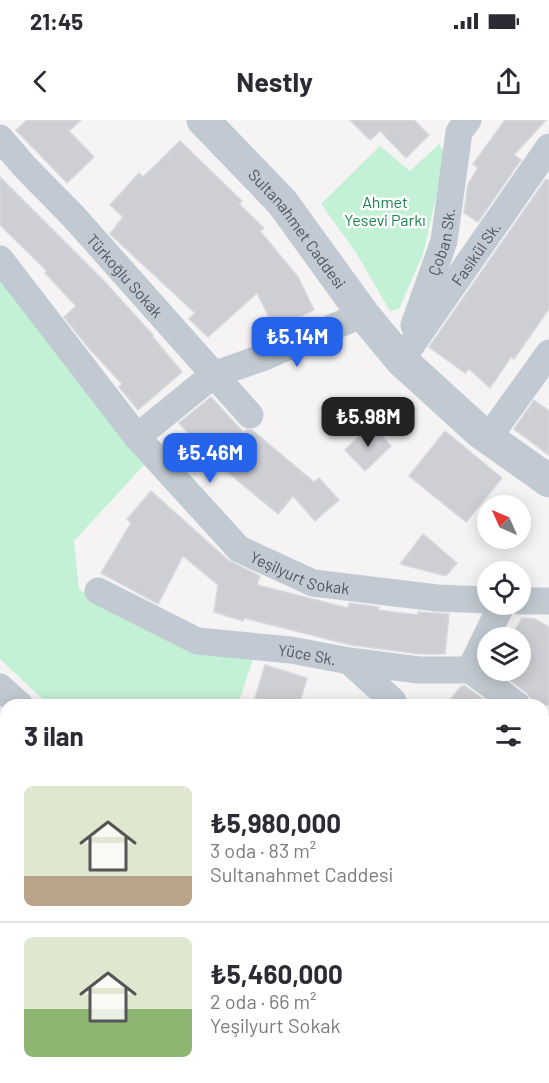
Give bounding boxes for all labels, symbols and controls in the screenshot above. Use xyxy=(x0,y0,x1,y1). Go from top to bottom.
text: 21:45 xyxy=(30,8,83,34)
icon: back xyxy=(24,65,57,98)
text: Nestly xyxy=(236,65,313,97)
icon: share xyxy=(492,65,525,98)
street label: Sultanahmet Caddesi xyxy=(245,164,350,291)
park label: Ahmet Yesevi Parkı xyxy=(344,192,426,229)
street label: Çoban Sk. xyxy=(423,207,458,278)
street label: Fasikül Sk. xyxy=(446,218,504,289)
street label: Türkoğlu Sokak xyxy=(83,229,168,321)
pin: ₺5.14M xyxy=(248,317,346,368)
text: ₺5.14M xyxy=(266,324,328,348)
pin: ₺5.98M xyxy=(319,397,417,448)
text: ₺5.98M xyxy=(336,404,400,428)
pin: ₺5.46M xyxy=(161,433,259,484)
text: ₺5.46M xyxy=(177,440,243,464)
north arrow xyxy=(477,495,531,549)
map controls xyxy=(477,495,531,681)
street label: Yeşilyurt Sokak xyxy=(247,546,351,597)
button: locate xyxy=(477,561,531,615)
button: layers xyxy=(477,627,531,681)
street label: Yüce Sk. xyxy=(277,639,338,668)
icon: filters xyxy=(492,719,525,752)
text: 3 ilan xyxy=(24,720,84,751)
text: ₺5,980,000 xyxy=(210,807,341,838)
icon: home xyxy=(72,810,144,882)
text: 3 oda · 83 m² xyxy=(210,838,316,862)
text: Sultanahmet Caddesi xyxy=(210,862,393,886)
text: ₺5,460,000 xyxy=(210,958,343,989)
icon: home xyxy=(72,961,144,1033)
text: 2 oda · 66 m² xyxy=(210,989,317,1013)
text: Yeşilyurt Sokak xyxy=(210,1013,341,1037)

